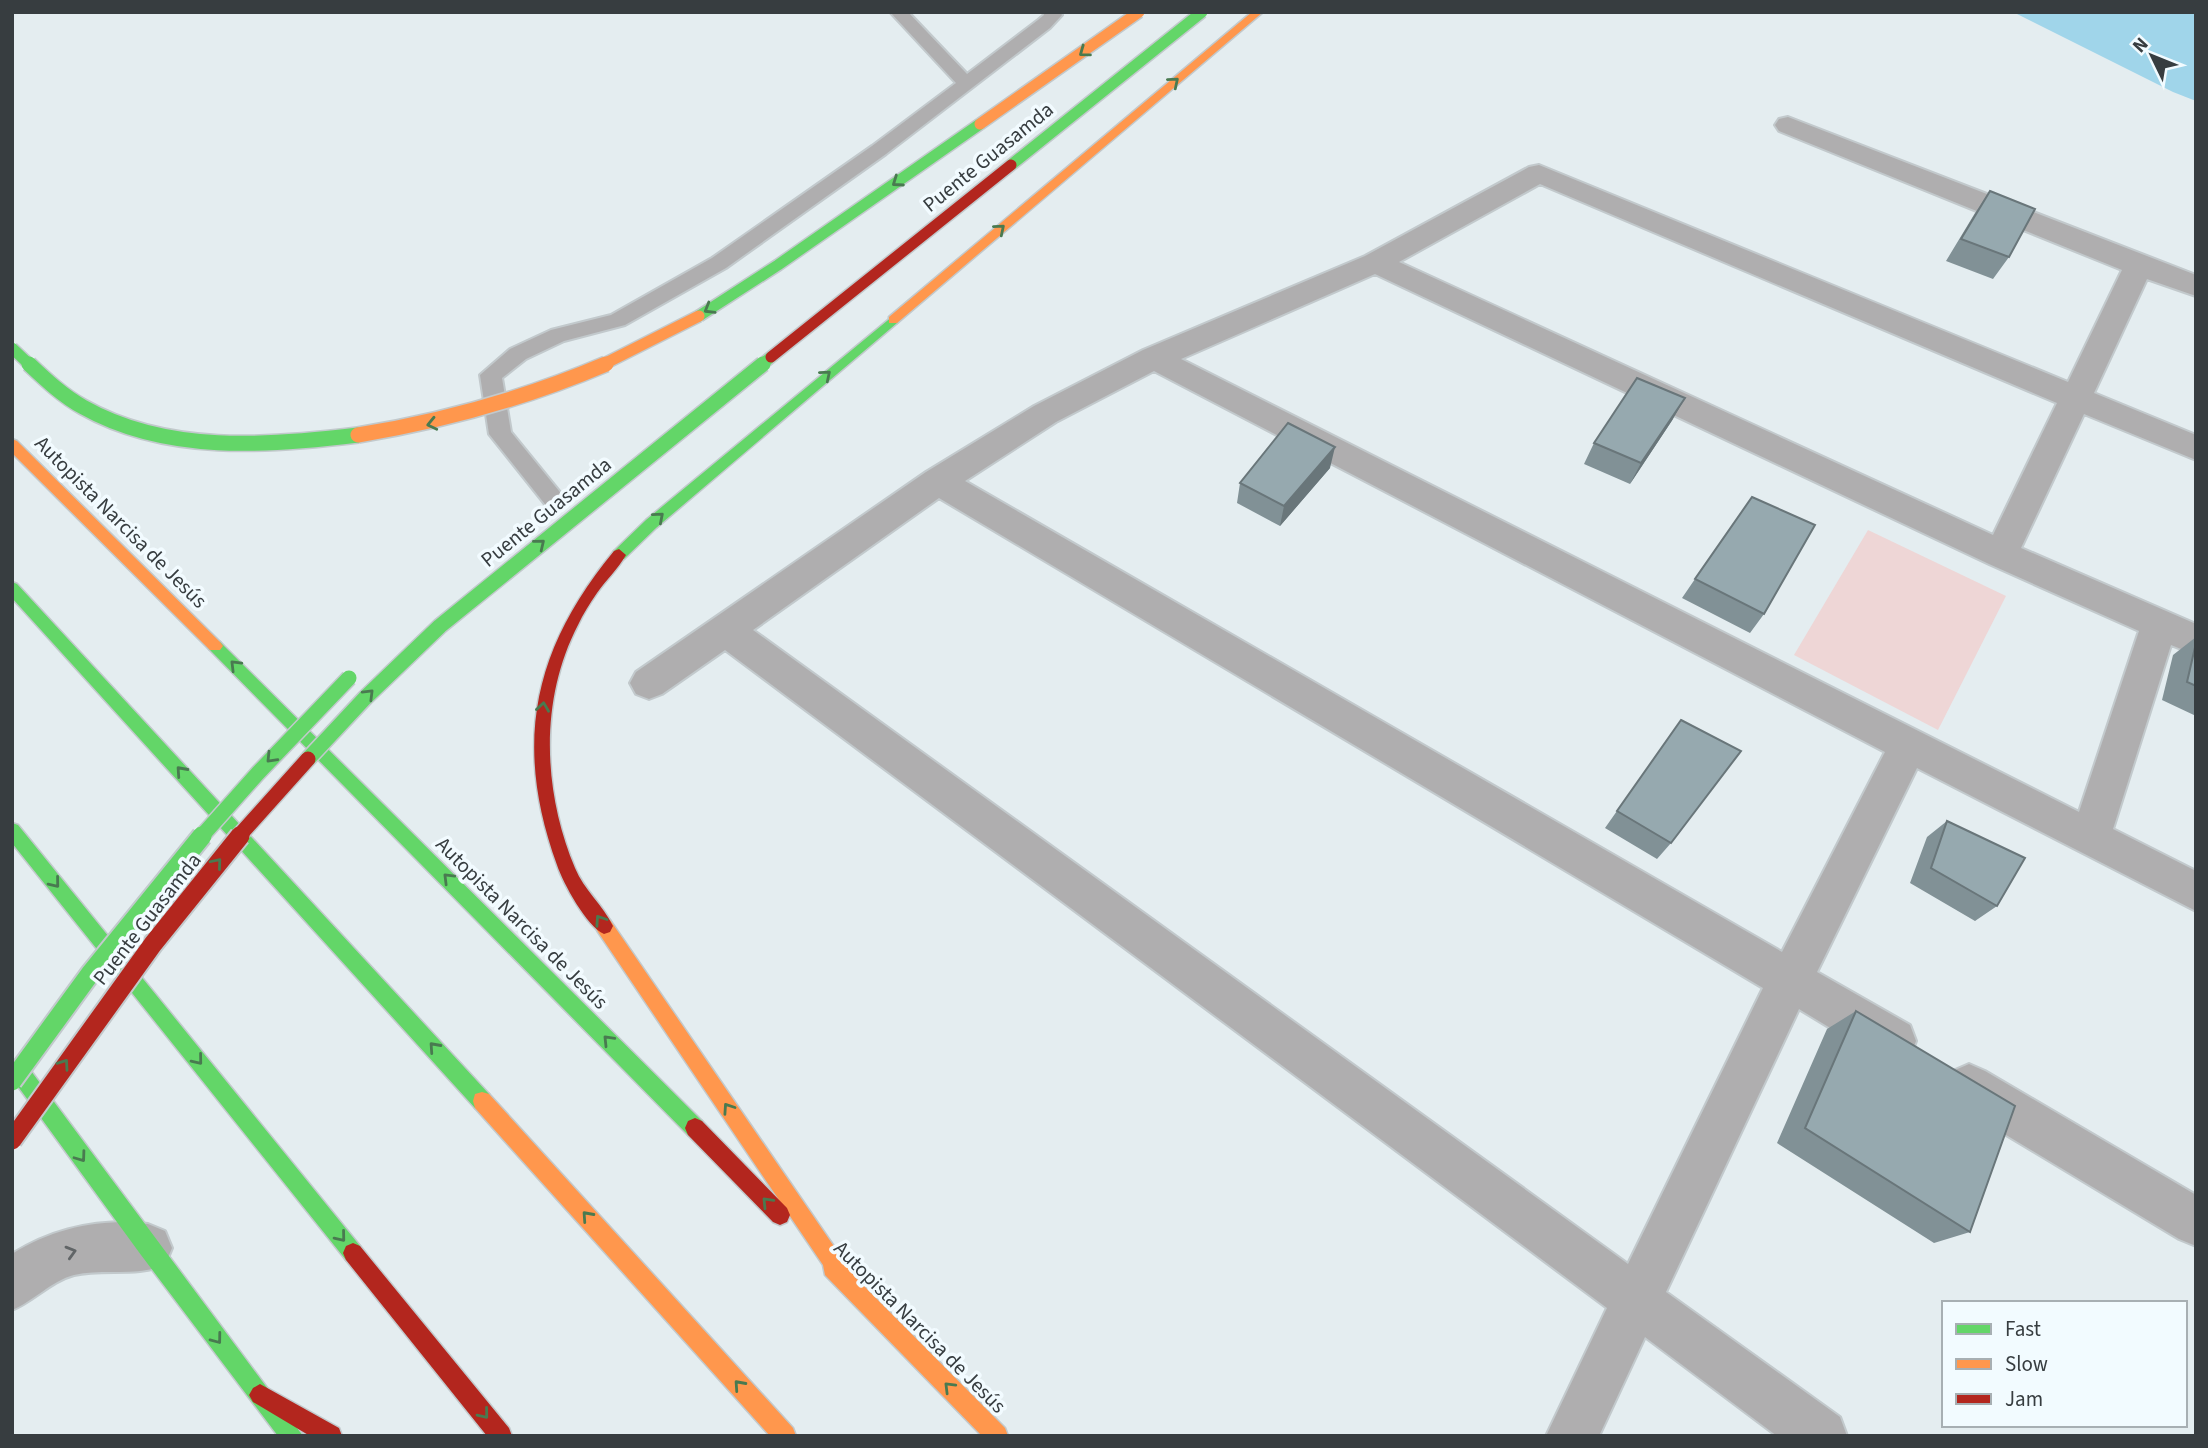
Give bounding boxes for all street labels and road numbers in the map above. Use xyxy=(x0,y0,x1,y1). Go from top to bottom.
street label: Puente Guasamda xyxy=(916,95,1060,219)
street label: Autopista Narcisa de Jesús xyxy=(28,429,214,615)
street label: Puente Guasamda xyxy=(474,450,618,574)
street label: Autopista Narcisa de Jesús xyxy=(429,830,615,1016)
street label: Puente Guasamda xyxy=(86,846,208,992)
street label: Autopista Narcisa de Jesús xyxy=(827,1234,1013,1420)

